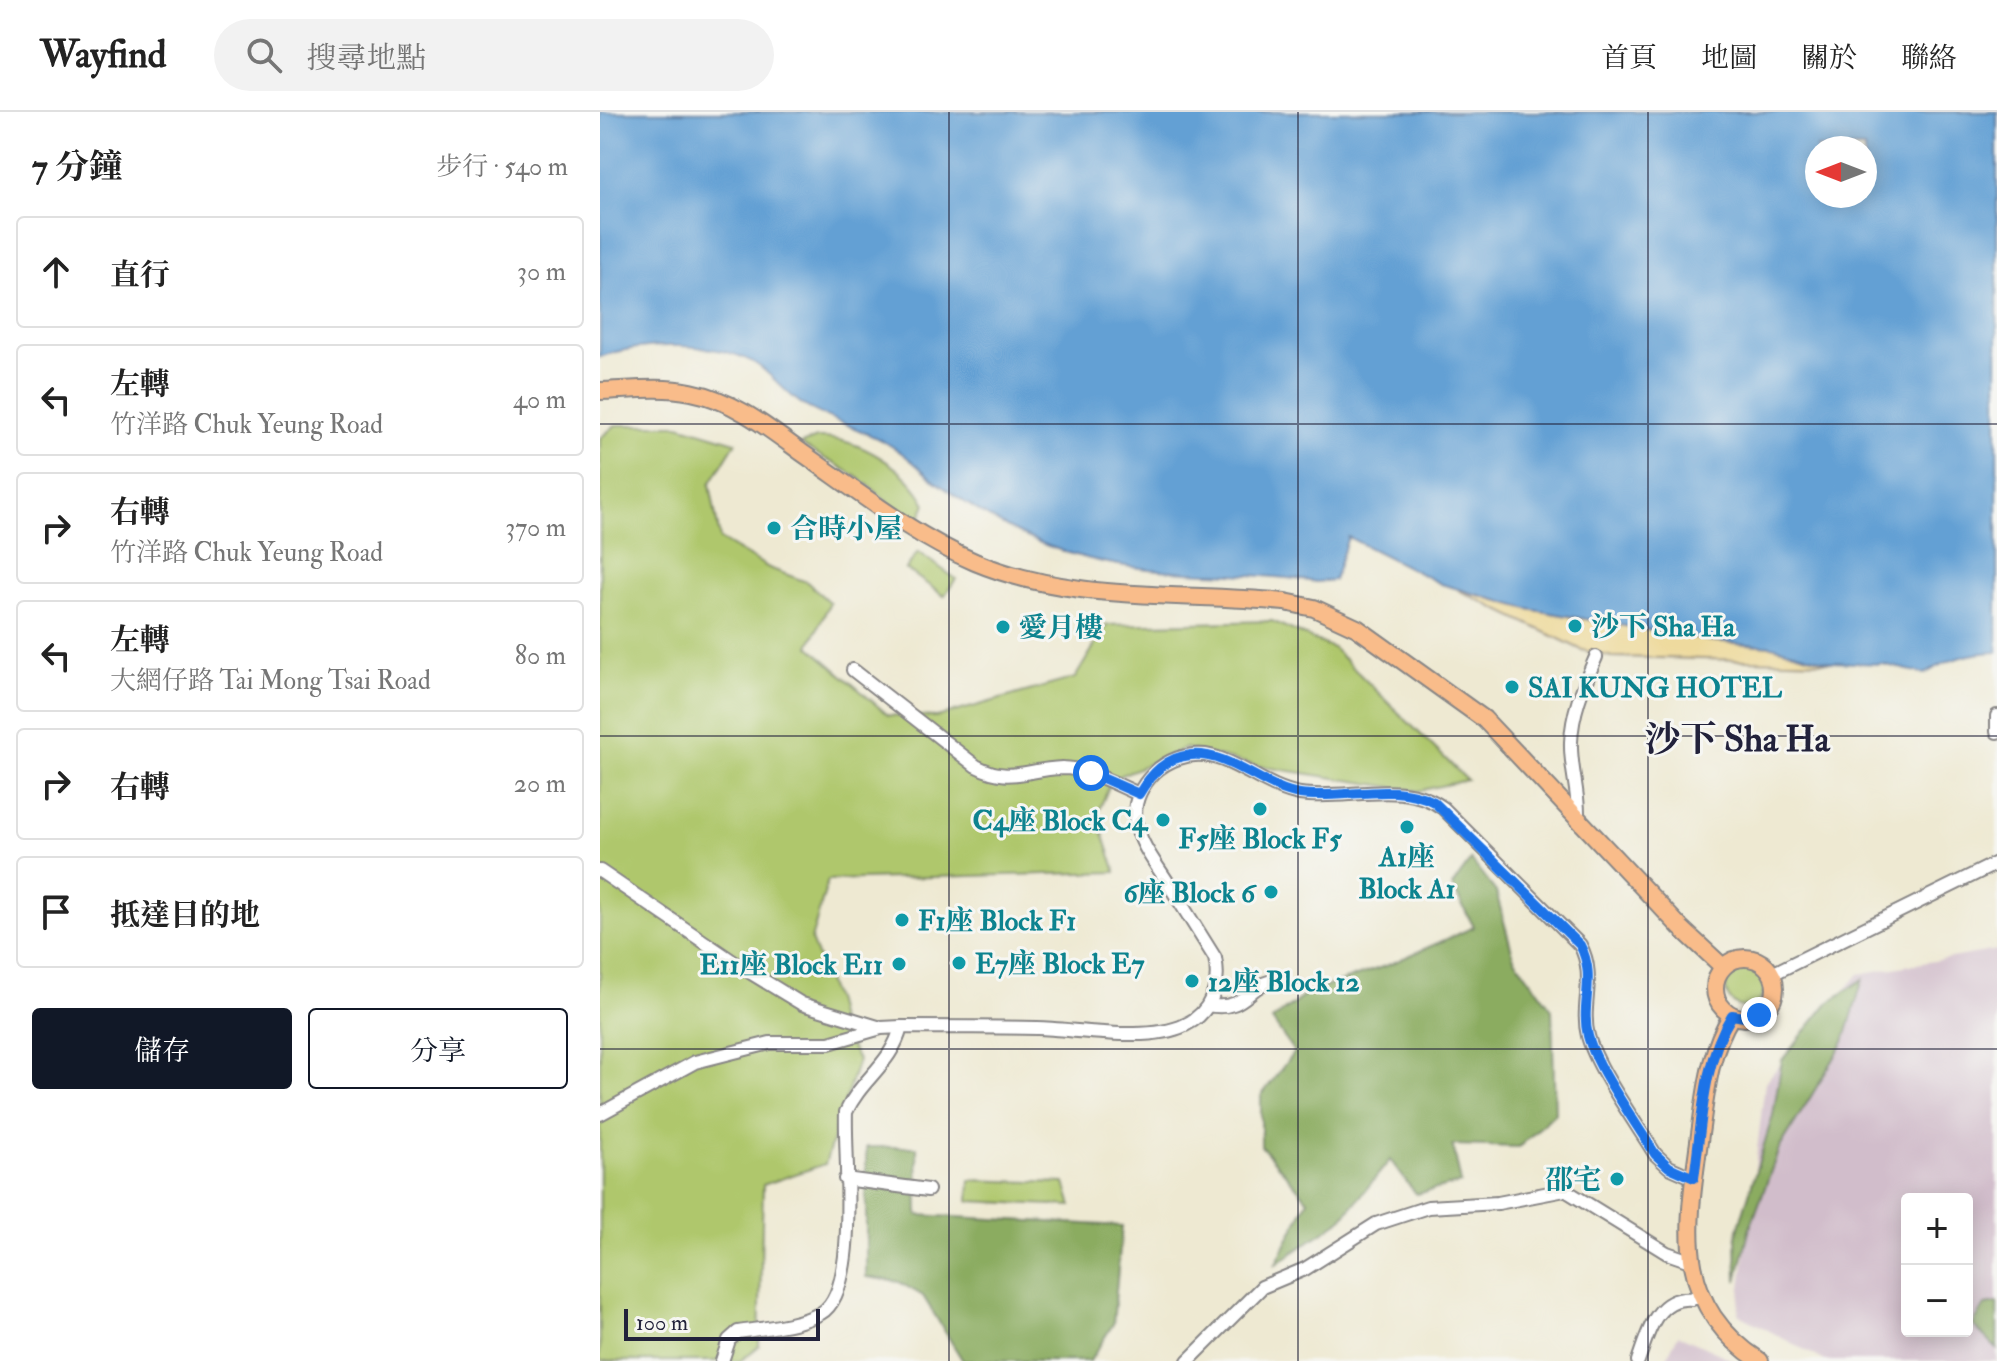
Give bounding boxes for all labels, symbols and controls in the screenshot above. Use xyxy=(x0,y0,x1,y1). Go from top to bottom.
search box xyxy=(214,19,774,91)
text: Wayfind xyxy=(40,31,166,79)
icon: search xyxy=(242,33,286,77)
text: 搜尋地點 xyxy=(306,40,426,77)
text: 首頁 xyxy=(1601,41,1657,76)
text: 地圖 xyxy=(1701,41,1757,76)
text: 關於 xyxy=(1801,41,1857,76)
text: 聯絡 xyxy=(1901,41,1957,76)
north arrow xyxy=(1805,136,1877,208)
text: 7 分鐘 xyxy=(32,146,123,189)
text: 步行 · 540 m xyxy=(436,151,568,183)
icon: ahead xyxy=(34,250,78,294)
text: 30 m xyxy=(517,256,566,288)
text: 直行 xyxy=(110,257,170,294)
text: 左轉 xyxy=(110,366,170,403)
icon: left xyxy=(34,378,78,422)
text: 40 m xyxy=(513,384,566,416)
text: 竹洋路 Chuk Yeung Road xyxy=(110,409,383,441)
text: 右轉 xyxy=(110,494,170,531)
icon: right xyxy=(34,506,78,550)
text: 370 m xyxy=(505,512,566,544)
place label: 合時小屋 xyxy=(790,512,902,547)
marker: 合時小屋 xyxy=(765,519,783,537)
text: 竹洋路 Chuk Yeung Road xyxy=(110,537,383,569)
place label: 沙下 Sha Ha xyxy=(1591,610,1736,645)
place label: 愛月樓 xyxy=(1019,611,1103,646)
marker: 沙下 Sha Ha xyxy=(1566,617,1584,635)
marker: 愛月樓 xyxy=(994,618,1012,636)
text: 左轉 xyxy=(110,622,170,659)
icon: left xyxy=(34,634,78,678)
text: 80 m xyxy=(515,640,566,672)
text: 大網仔路 Tai Mong Tsai Road xyxy=(110,665,431,697)
place label: SAI KUNG HOTEL xyxy=(1528,671,1783,706)
marker: SAI KUNG HOTEL xyxy=(1503,678,1521,696)
district label: 沙下 Sha Ha xyxy=(1644,717,1831,762)
route start xyxy=(1073,755,1109,791)
icon: right xyxy=(34,762,78,806)
text: 20 m xyxy=(514,768,566,800)
text: 右轉 xyxy=(110,769,170,806)
marker: F5座 Block F5 xyxy=(1251,800,1269,818)
place label: C4座 Block C4 xyxy=(973,804,1149,839)
marker: C4座 Block C4 xyxy=(1154,811,1172,829)
marker: A1座 Block A1 xyxy=(1398,818,1416,836)
place label: F5座 Block F5 xyxy=(1179,822,1342,857)
place label: A1座 Block A1 xyxy=(1358,840,1456,907)
place label: 6座 Block 6 xyxy=(1124,876,1257,911)
marker: 6座 Block 6 xyxy=(1262,883,1280,901)
icon: arrive xyxy=(34,890,78,934)
text: 抵達目的地 xyxy=(110,897,260,934)
place label: F1座 Block F1 xyxy=(918,904,1076,939)
marker: F1座 Block F1 xyxy=(893,911,911,929)
place label: E7座 Block E7 xyxy=(975,947,1144,982)
place label: E11座 Block E11 xyxy=(699,948,883,983)
marker: E7座 Block E7 xyxy=(950,954,968,972)
marker: E11座 Block E11 xyxy=(890,955,908,973)
place label: 12座 Block 12 xyxy=(1208,965,1360,1000)
marker: 12座 Block 12 xyxy=(1183,972,1201,990)
route end xyxy=(1741,997,1777,1033)
button: 儲存 xyxy=(32,1008,292,1089)
button: 分享 xyxy=(308,1008,568,1089)
place label: 邵宅 xyxy=(1545,1163,1601,1198)
marker: 邵宅 xyxy=(1608,1170,1626,1188)
map controls xyxy=(1901,1193,1973,1337)
button: + xyxy=(1901,1193,1973,1265)
button: − xyxy=(1901,1265,1973,1337)
scale bar xyxy=(624,1305,820,1341)
text: 100 m xyxy=(636,1309,688,1337)

